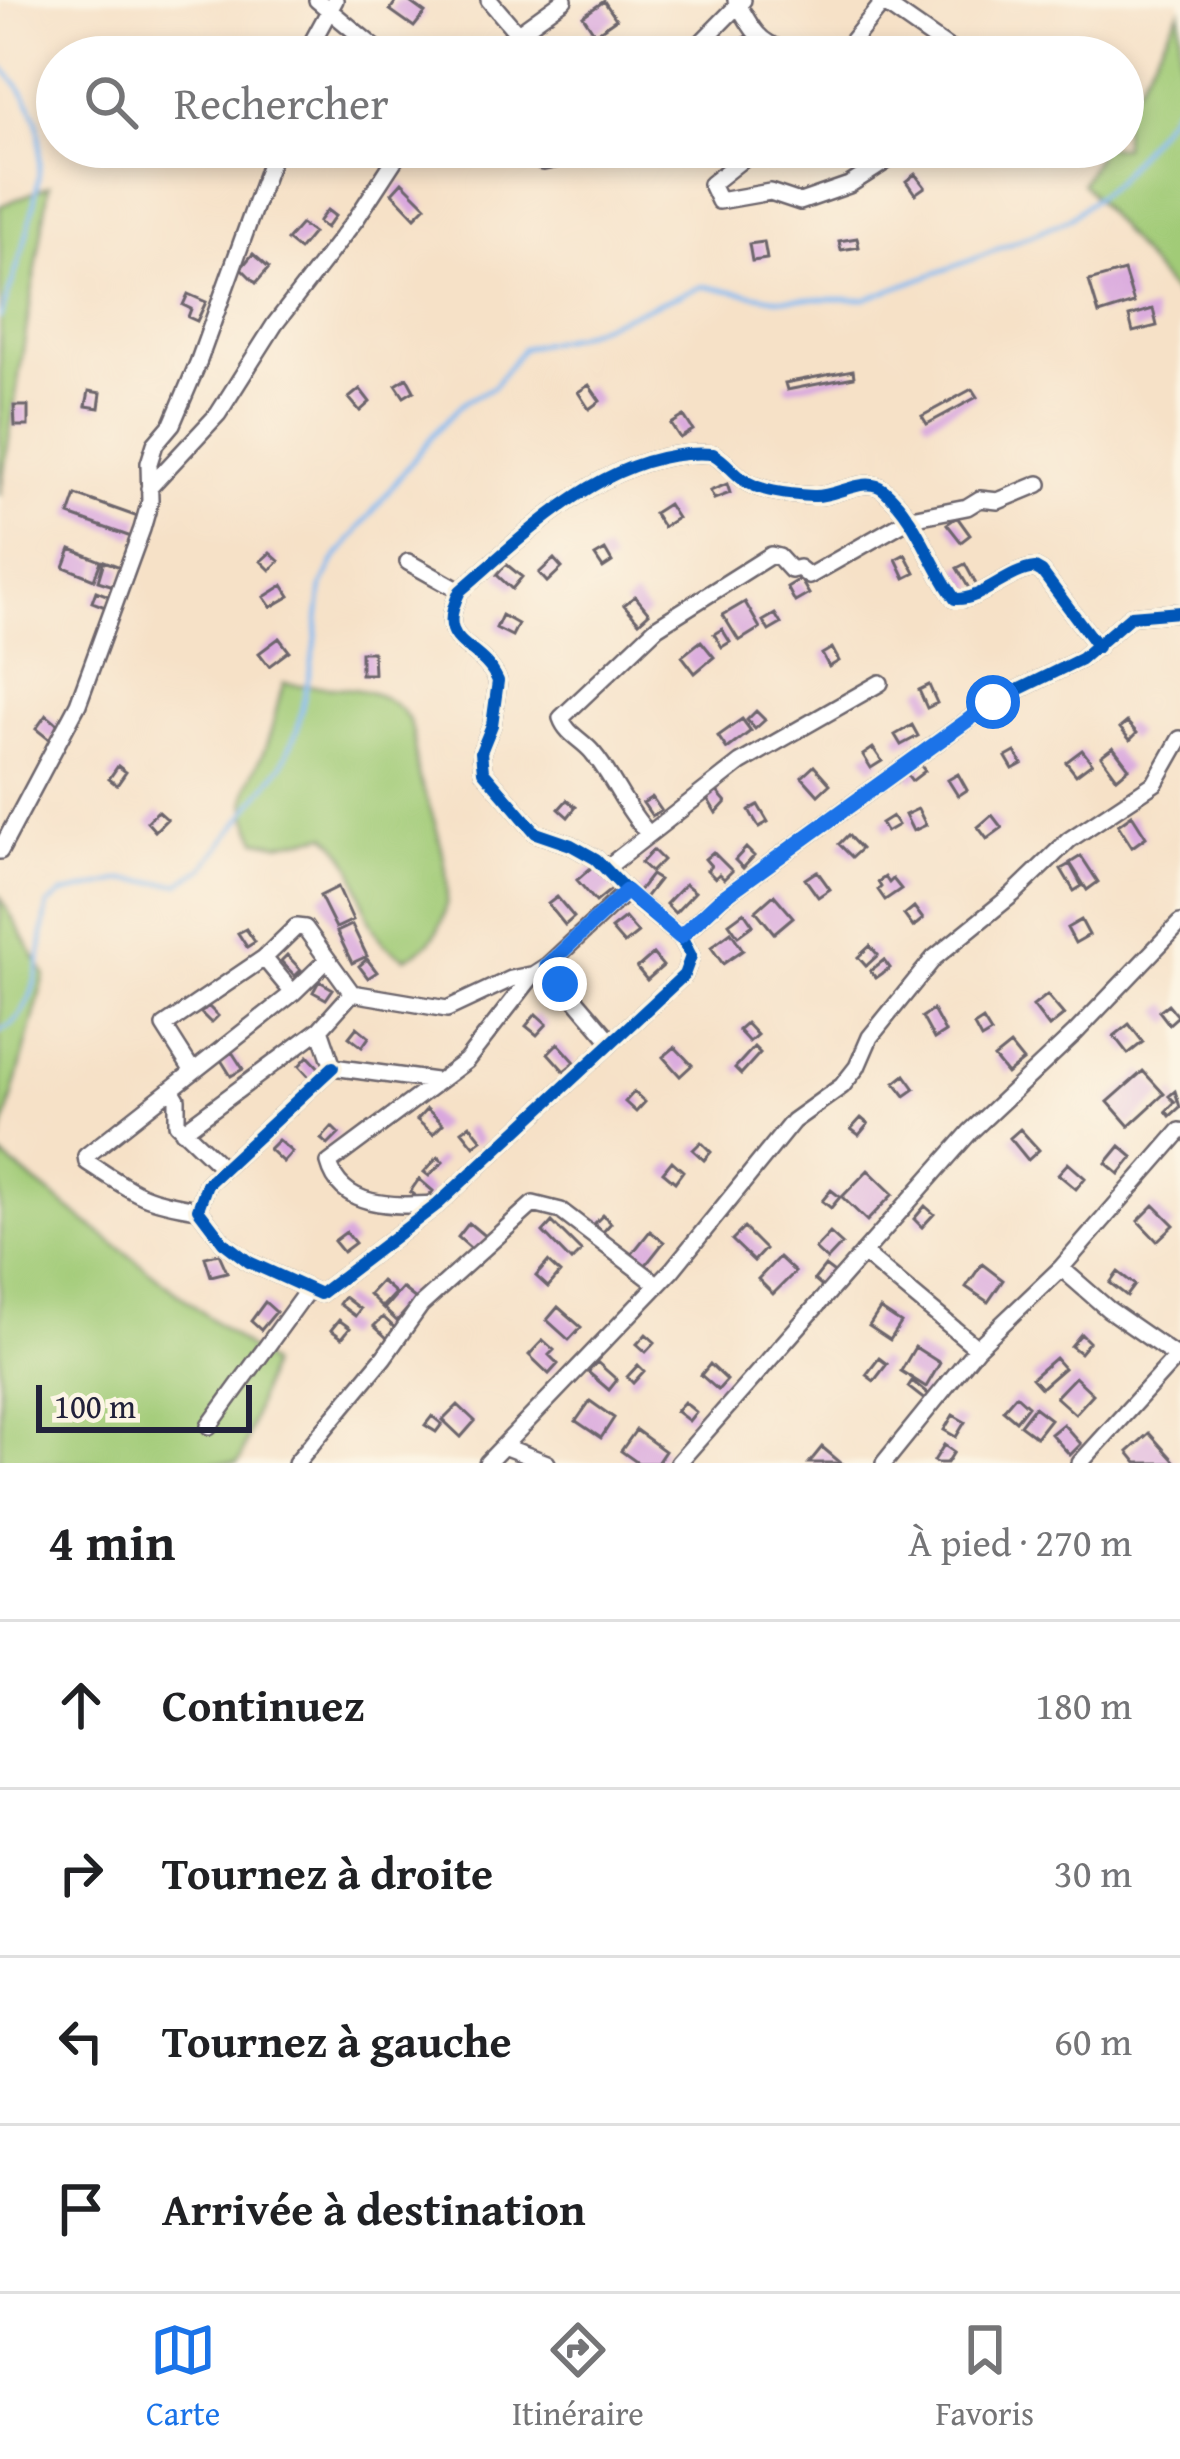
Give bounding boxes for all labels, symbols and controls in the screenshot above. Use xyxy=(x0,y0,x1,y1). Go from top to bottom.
search box xyxy=(36,36,1144,168)
icon: search xyxy=(78,69,144,135)
text: Rechercher xyxy=(174,70,389,135)
route start xyxy=(966,675,1020,729)
route end xyxy=(533,957,587,1011)
scale bar xyxy=(36,1379,252,1432)
text: 100 m xyxy=(54,1382,136,1430)
text: 4 min xyxy=(48,1504,175,1579)
text: À pied · 270 m xyxy=(908,1513,1132,1570)
icon: ahead xyxy=(48,1672,114,1738)
text: Continuez xyxy=(162,1672,365,1737)
text: 180 m xyxy=(1035,1676,1132,1733)
icon: right xyxy=(48,1840,114,1906)
text: Tournez à droite xyxy=(162,1840,493,1905)
text: 30 m xyxy=(1054,1844,1132,1901)
icon: left xyxy=(48,2008,114,2074)
text: Tournez à gauche xyxy=(162,2008,512,2073)
text: 60 m xyxy=(1054,2012,1132,2069)
icon: arrive xyxy=(48,2176,114,2242)
text: Arrivée à destination xyxy=(162,2176,586,2241)
tab: Carte xyxy=(146,2317,220,2437)
tab: Itinéraire xyxy=(512,2317,644,2437)
tab: Favoris xyxy=(936,2317,1034,2437)

